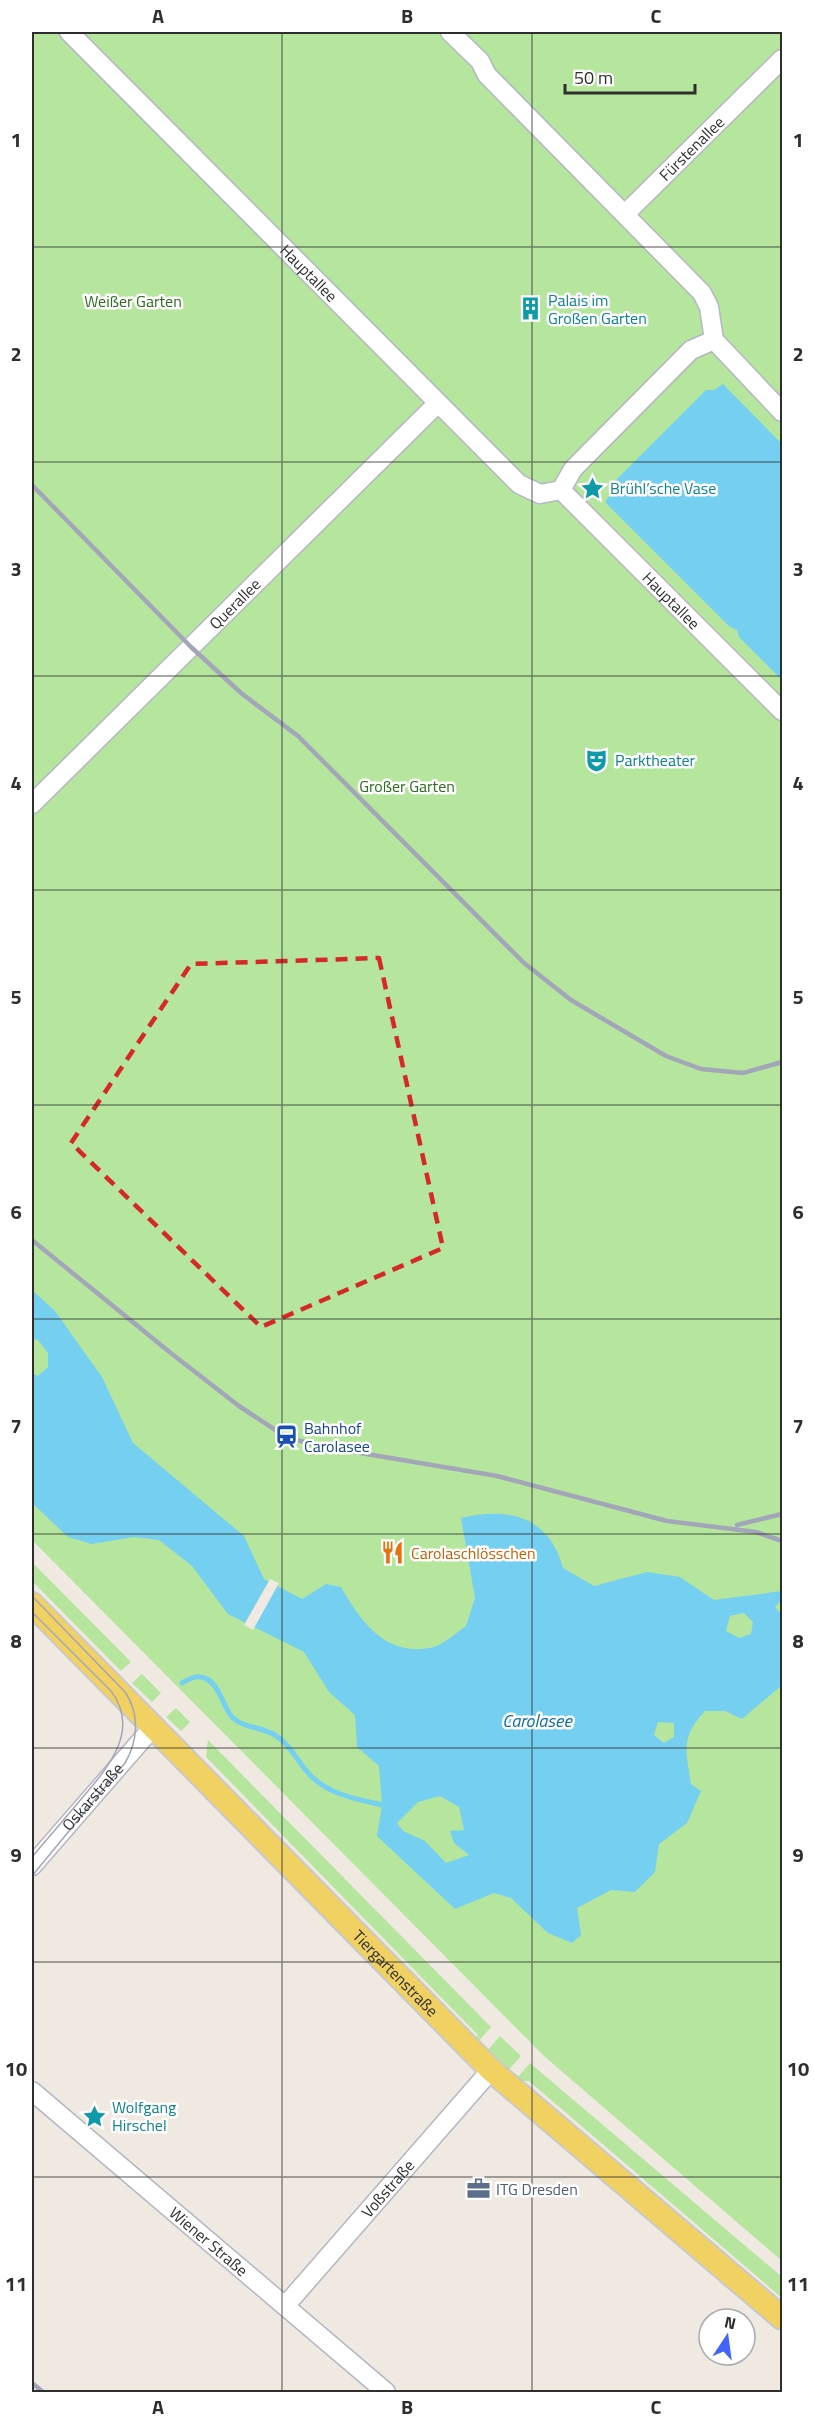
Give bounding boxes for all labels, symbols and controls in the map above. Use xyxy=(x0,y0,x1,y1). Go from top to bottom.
text: A xyxy=(152,0,164,31)
text: B xyxy=(401,0,413,31)
text: C xyxy=(651,0,662,31)
scale bar xyxy=(565,57,696,95)
text: 50 m xyxy=(574,64,613,91)
street label: Fürstenallee xyxy=(653,110,730,186)
text: 1 xyxy=(10,124,22,155)
text: 1 xyxy=(792,124,804,155)
street label: Hauptallee xyxy=(275,239,343,307)
place label: Palais im Großen Garten xyxy=(548,288,647,330)
park label: Weißer Garten xyxy=(84,289,182,313)
building icon: Palais im Großen Garten xyxy=(517,296,543,322)
text: 2 xyxy=(10,338,22,369)
text: 2 xyxy=(792,338,804,369)
place icon: Brühl’sche Vase xyxy=(579,475,605,501)
place label: Brühl’sche Vase xyxy=(610,476,716,500)
text: 3 xyxy=(10,553,22,584)
text: 3 xyxy=(792,553,804,584)
street label: Hauptallee xyxy=(637,566,706,635)
street label: Querallee xyxy=(203,573,266,635)
theatre icon: Parktheater xyxy=(584,747,610,773)
place label: Parktheater xyxy=(615,748,696,772)
text: 4 xyxy=(10,767,22,798)
text: 4 xyxy=(792,767,804,798)
park label: Großer Garten xyxy=(359,774,455,798)
text: 5 xyxy=(10,981,22,1012)
text: 5 xyxy=(792,981,804,1012)
text: 6 xyxy=(10,1196,22,1227)
text: 6 xyxy=(792,1196,804,1227)
text: 7 xyxy=(10,1410,22,1441)
text: 7 xyxy=(792,1410,804,1441)
place label: Bahnhof Carolasee xyxy=(304,1416,370,1458)
station icon: Bahnhof Carolasee xyxy=(273,1424,299,1450)
restaurant icon: Carolaschlösschen xyxy=(380,1540,406,1566)
place label: Carolaschlösschen xyxy=(411,1541,536,1565)
text: 8 xyxy=(10,1625,22,1656)
text: 8 xyxy=(792,1625,804,1656)
water label: Carolasee xyxy=(502,1707,573,1734)
street label: Oskarstraße xyxy=(56,1757,129,1836)
text: 9 xyxy=(10,1839,22,1870)
text: 9 xyxy=(792,1839,804,1870)
street label: Tiergartenstraße xyxy=(347,1924,444,2022)
text: 10 xyxy=(5,2053,27,2084)
text: 10 xyxy=(787,2053,809,2084)
place label: Wolfgang Hirschel xyxy=(112,2095,176,2137)
place icon: Wolfgang Hirschel xyxy=(81,2103,107,2129)
street label: Voßstraße xyxy=(355,2154,420,2223)
office icon: ITG Dresden xyxy=(465,2176,491,2202)
place label: ITG Dresden xyxy=(496,2177,578,2201)
street label: Wiener Straße xyxy=(164,2201,253,2282)
text: 11 xyxy=(5,2268,27,2299)
text: 11 xyxy=(787,2268,809,2299)
north arrow xyxy=(697,2307,757,2367)
text: N xyxy=(722,2309,738,2335)
text: A xyxy=(152,2391,164,2422)
text: B xyxy=(401,2391,413,2422)
text: C xyxy=(651,2391,662,2422)

